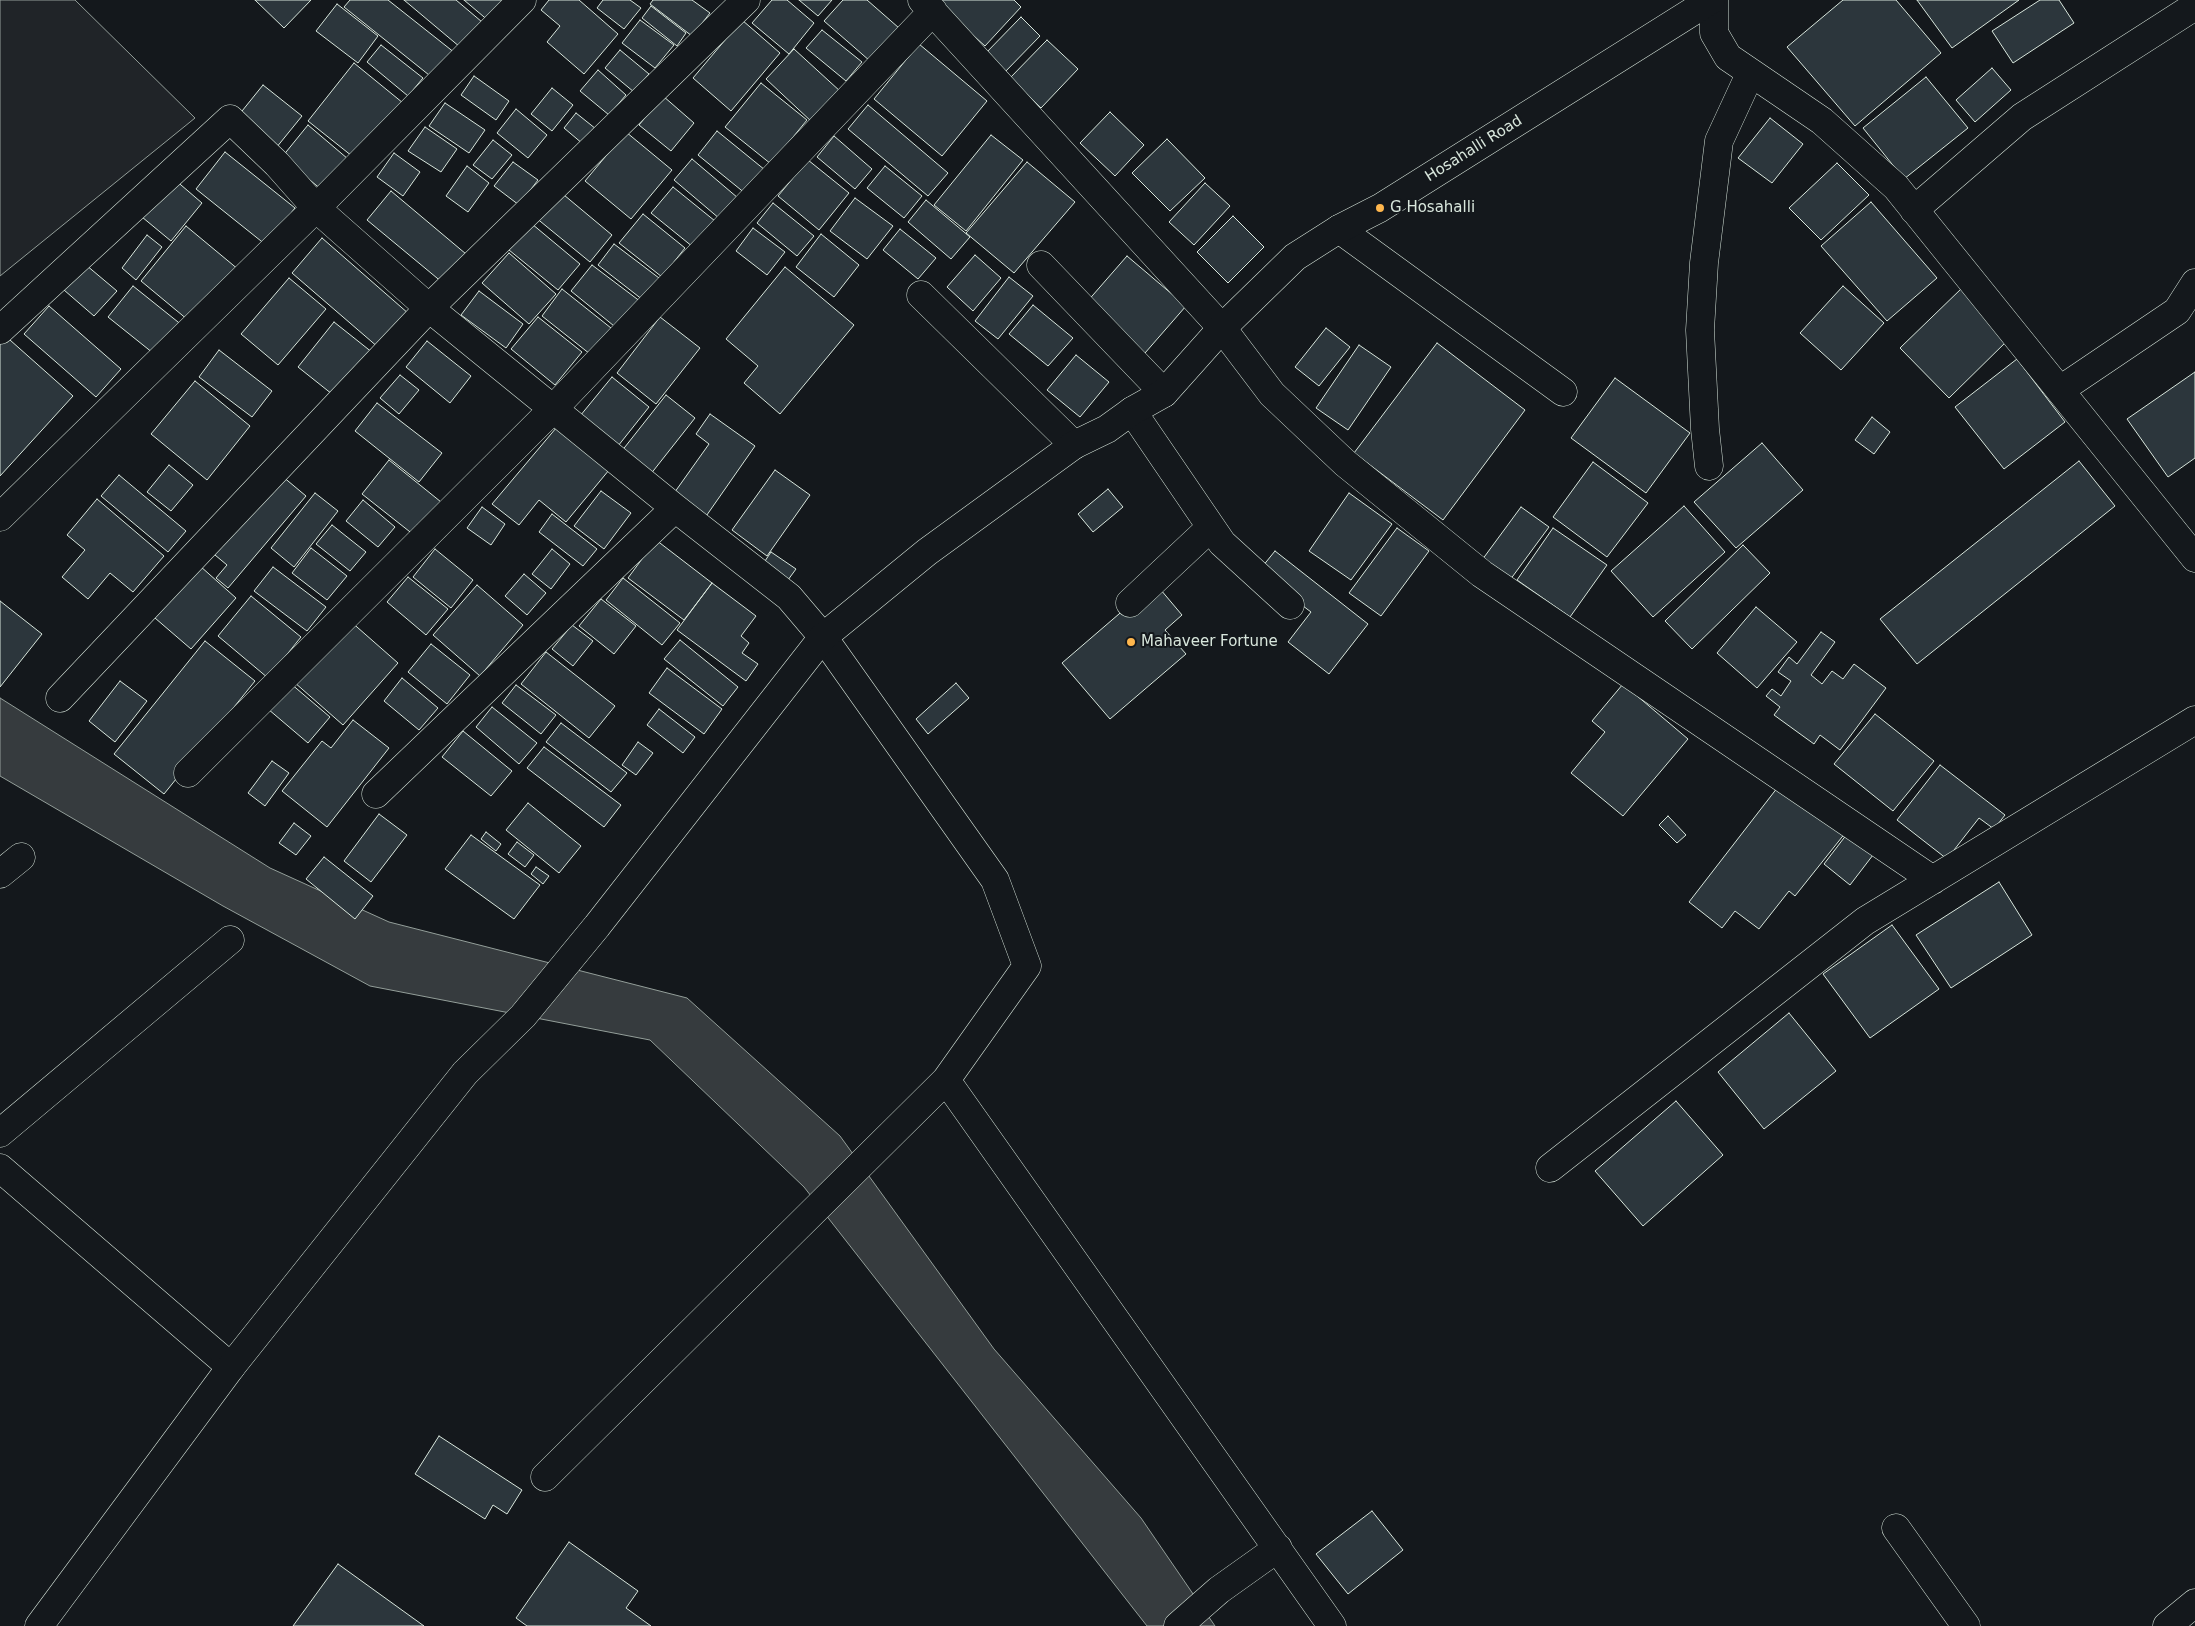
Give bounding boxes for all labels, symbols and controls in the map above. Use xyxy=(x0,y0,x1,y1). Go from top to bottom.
street label: Hosahalli Road xyxy=(1422,112,1526,186)
place label: G Hosahalli xyxy=(1390,199,1475,217)
marker: G Hosahalli xyxy=(1374,202,1386,214)
place label: Mahaveer Fortune xyxy=(1141,633,1278,651)
marker: Mahaveer Fortune xyxy=(1125,636,1137,648)

